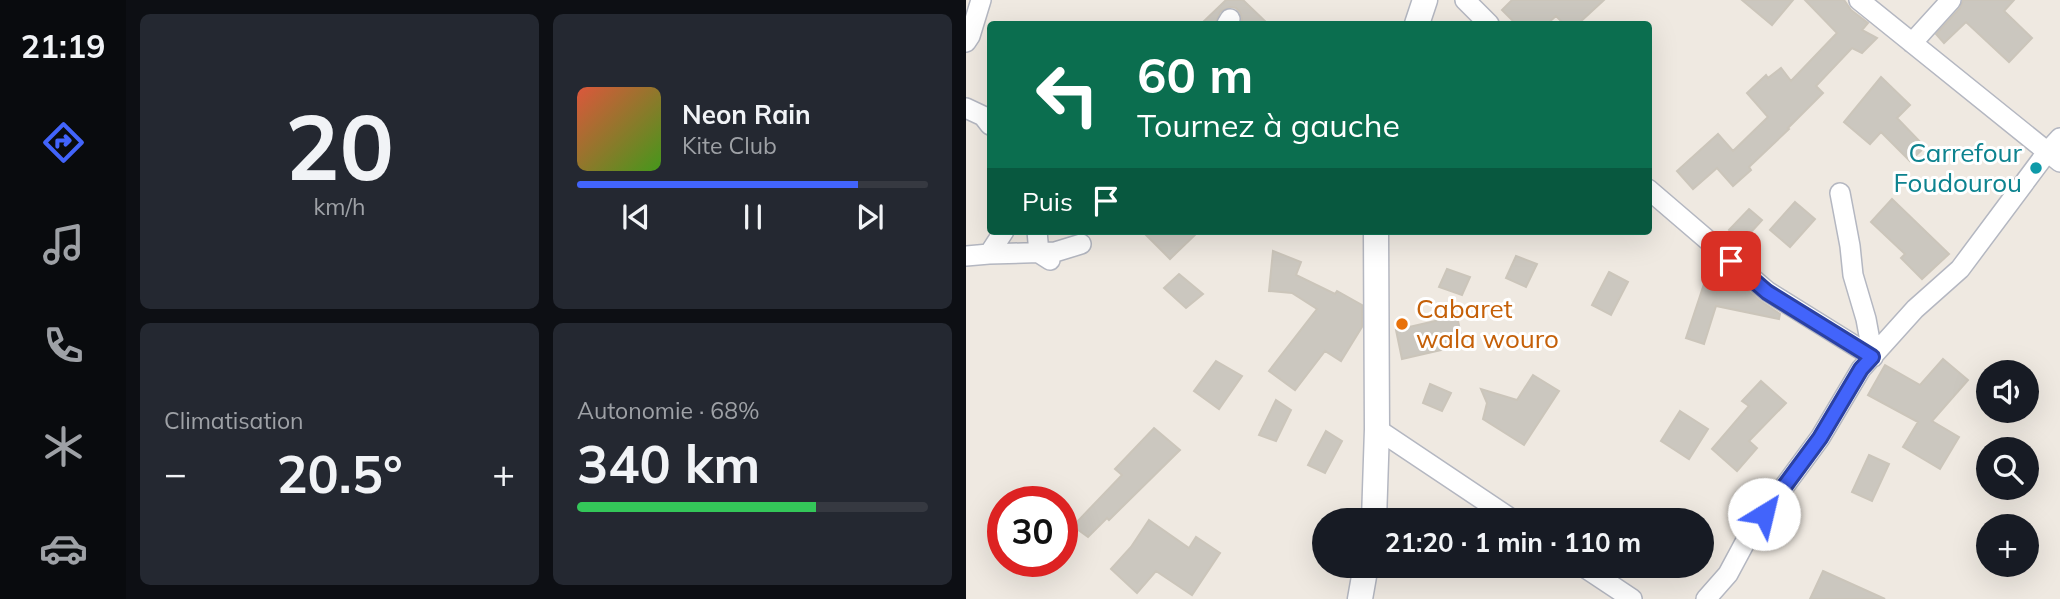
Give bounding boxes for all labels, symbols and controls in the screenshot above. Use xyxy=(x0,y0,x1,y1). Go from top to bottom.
text: 21:19 xyxy=(21,26,105,66)
text: 60 m xyxy=(1137,44,1253,105)
icon: left xyxy=(1022,49,1113,140)
text: 20 xyxy=(285,89,394,203)
text: Neon Rain xyxy=(682,98,811,131)
text: Tournez à gauche xyxy=(1137,105,1400,145)
icon: directions xyxy=(39,118,88,167)
text: Kite Club xyxy=(682,131,777,160)
place label: Carrefour Foudourou xyxy=(1893,136,2023,199)
marker: Carrefour Foudourou xyxy=(2028,160,2044,176)
icon: arrive xyxy=(1087,182,1125,220)
text: Puis xyxy=(1022,185,1073,218)
text: km/h xyxy=(313,192,366,221)
icon: previous xyxy=(617,198,655,236)
icon: pause xyxy=(734,198,772,236)
icon: next xyxy=(851,198,889,236)
icon: music xyxy=(39,220,88,269)
pin xyxy=(1701,231,1761,291)
icon: arrive xyxy=(1712,242,1750,280)
place label: Cabaret wala wouro xyxy=(1416,292,1559,355)
marker: Cabaret wala wouro xyxy=(1394,316,1410,332)
icon: phone xyxy=(39,321,88,370)
map controls xyxy=(1976,360,2039,577)
button: sound xyxy=(1976,360,2039,423)
text: Autonomie · 68% xyxy=(577,396,760,425)
text: Climatisation xyxy=(164,406,304,435)
icon: climate xyxy=(39,422,88,471)
text: 340 km xyxy=(577,431,760,496)
button: search xyxy=(1976,437,2039,500)
text: 20.5° xyxy=(276,441,403,506)
text: − xyxy=(164,449,187,497)
text: + xyxy=(492,449,515,497)
position arrow xyxy=(1727,477,1801,551)
speed limit sign: 30 xyxy=(987,486,1078,577)
button: + xyxy=(1976,514,2039,577)
icon: car xyxy=(39,524,88,573)
text: 21:20 · 1 min · 110 m xyxy=(1385,526,1641,559)

